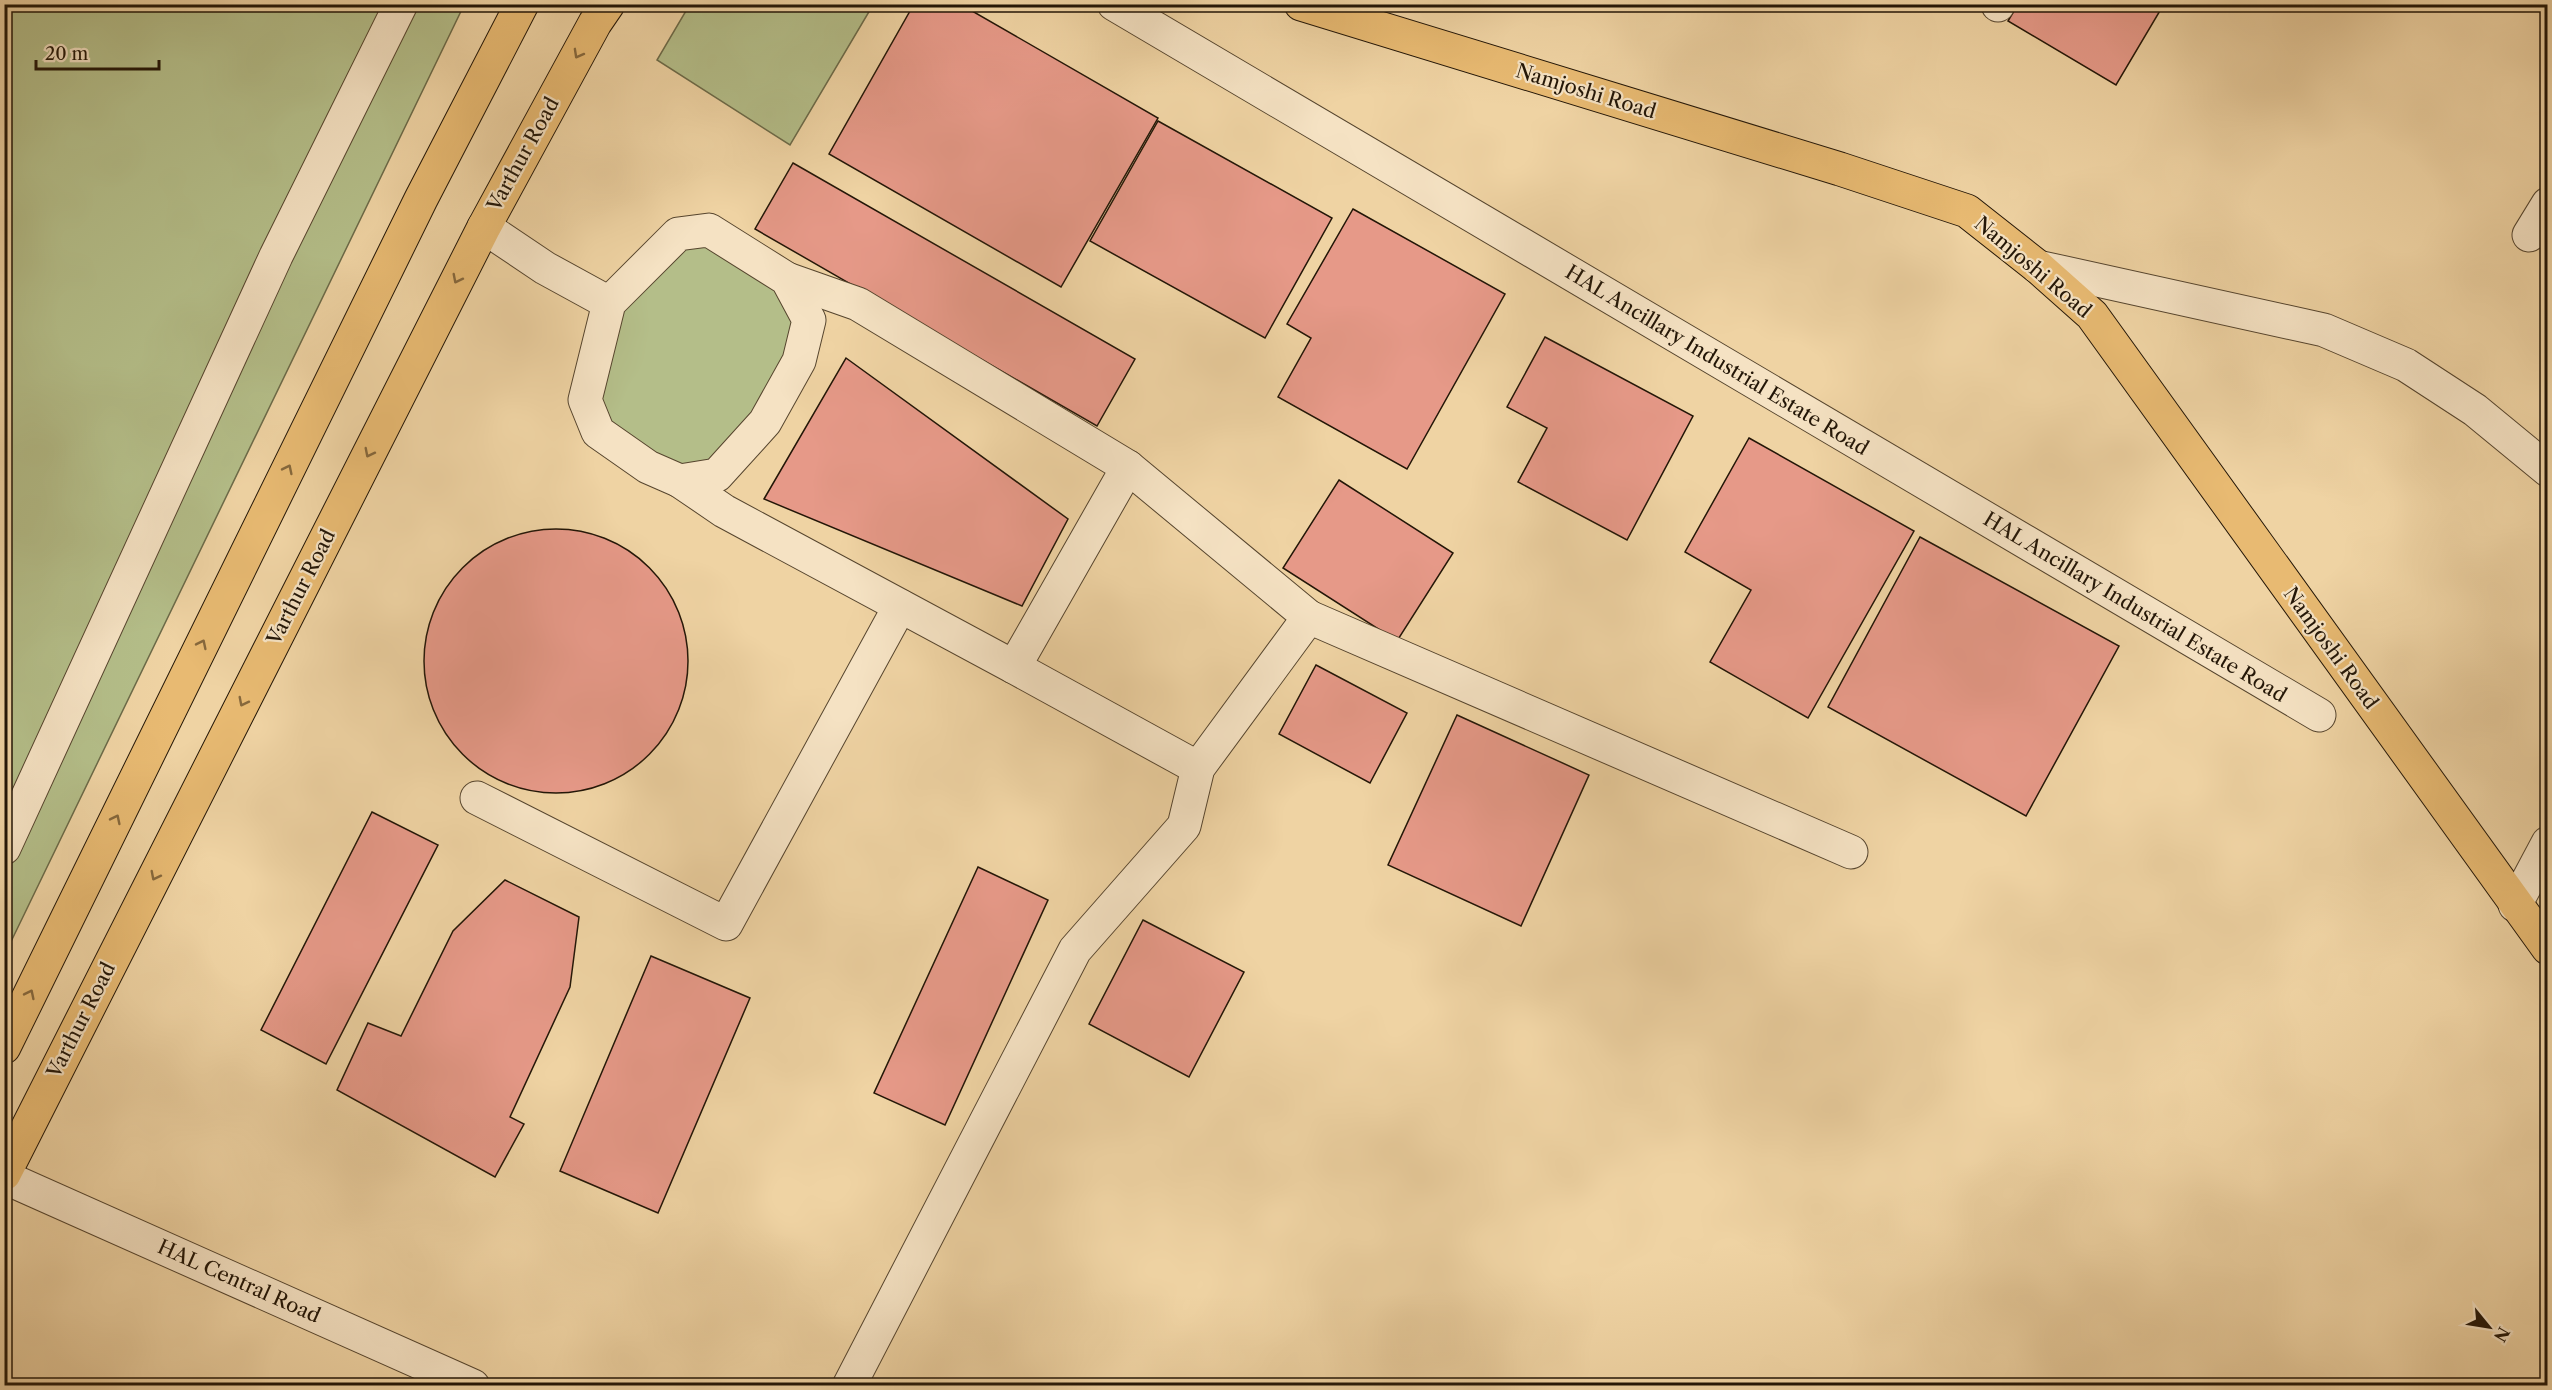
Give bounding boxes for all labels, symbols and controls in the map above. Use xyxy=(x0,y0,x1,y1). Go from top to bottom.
scale bar xyxy=(36,33,159,71)
text: 20 m xyxy=(45,43,89,65)
one-way arrow xyxy=(574,48,585,59)
street label: Namjoshi Road xyxy=(1513,58,1659,124)
street label: Varthur Road xyxy=(481,93,564,216)
street label: Namjoshi Road xyxy=(1970,211,2096,323)
street label: HAL Ancillary Industrial Estate Road xyxy=(1561,260,1873,460)
one-way arrow xyxy=(453,273,465,284)
one-way arrow xyxy=(365,447,376,457)
one-way arrow xyxy=(281,465,293,476)
street label: HAL Ancillary Industrial Estate Road xyxy=(1979,507,2291,707)
street label: Varthur Road xyxy=(261,525,340,650)
street label: Namjoshi Road xyxy=(2279,582,2383,714)
one-way arrow xyxy=(195,640,207,651)
one-way arrow xyxy=(239,695,250,706)
one-way arrow xyxy=(109,815,121,826)
one-way arrow xyxy=(150,869,162,880)
street label: Varthur Road xyxy=(41,958,120,1083)
one-way arrow xyxy=(23,990,35,1001)
street label: HAL Central Road xyxy=(154,1234,324,1328)
north arrow xyxy=(2459,1297,2519,1357)
text: N xyxy=(2490,1323,2514,1346)

